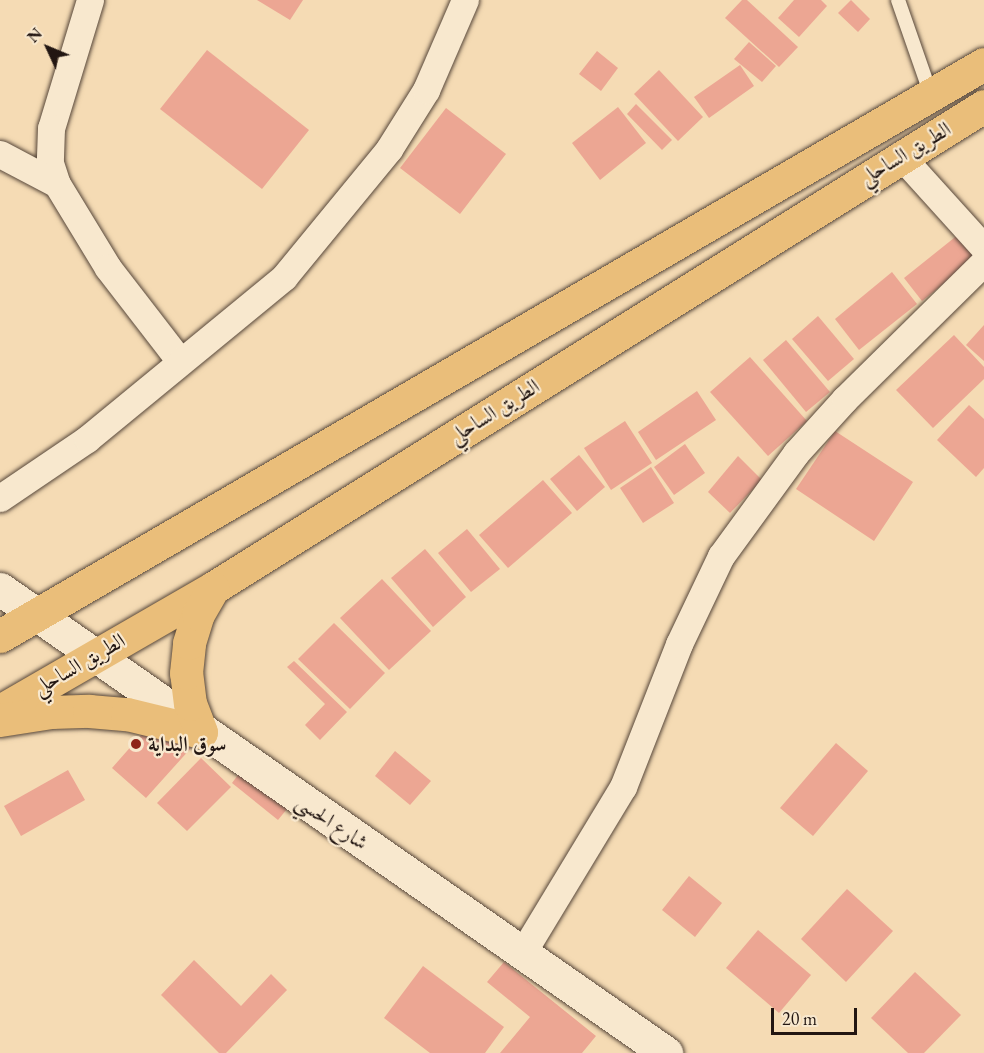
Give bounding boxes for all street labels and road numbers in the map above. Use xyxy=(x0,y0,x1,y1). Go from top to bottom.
street label: الطريق الساحلي xyxy=(855,116,955,190)
street label: الطريق الساحلي xyxy=(444,373,544,449)
street label: الطريق الساحلي xyxy=(28,628,130,700)
street label: شارع الحسي xyxy=(291,789,373,855)

